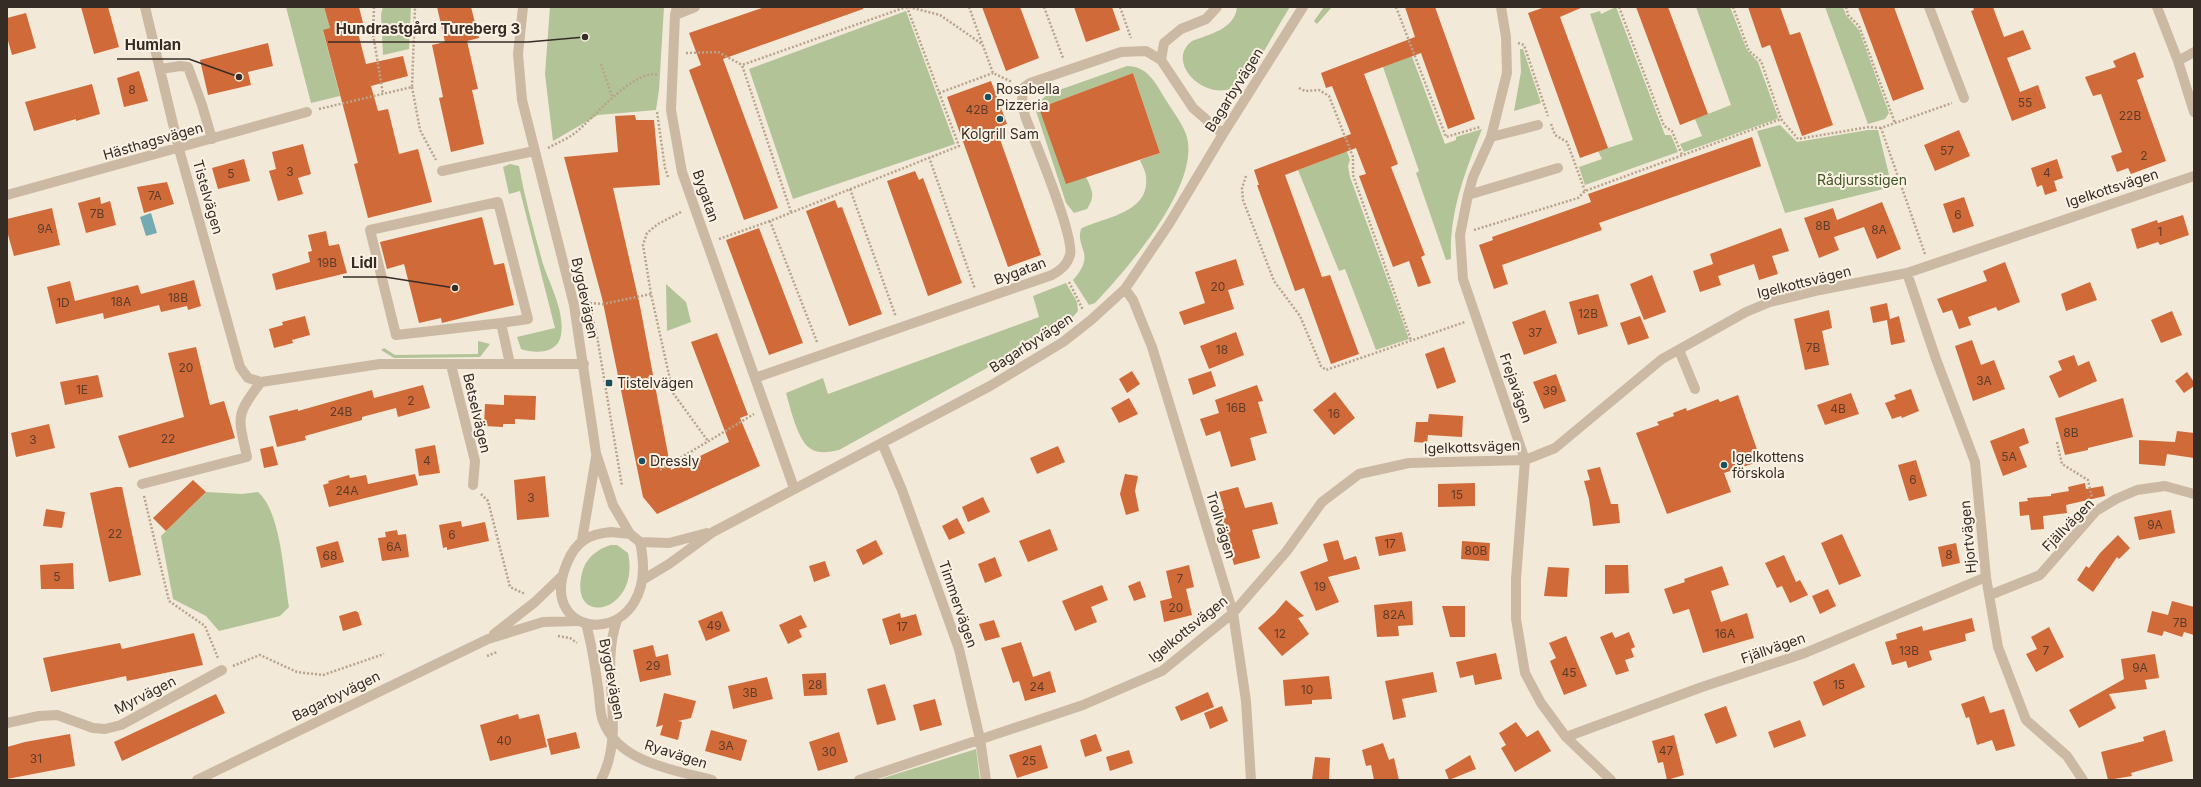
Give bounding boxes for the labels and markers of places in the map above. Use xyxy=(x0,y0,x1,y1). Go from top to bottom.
callout: Hundrastgård Tureberg 3 xyxy=(328,15,528,42)
callout: Humlan xyxy=(117,32,189,59)
place label: Rosabella Pizzeria xyxy=(996,80,1060,113)
marker: Rosabella Pizzeria xyxy=(983,92,993,102)
marker: Kolgrill Sam xyxy=(995,114,1005,124)
place label: Kolgrill Sam xyxy=(961,125,1039,142)
callout: Lidl xyxy=(343,250,385,277)
place label: Tistelvägen xyxy=(617,374,694,391)
marker: Tistelvägen xyxy=(604,378,614,388)
place label: Igelkottens förskola xyxy=(1732,448,1804,481)
place label: Dressly xyxy=(650,452,700,469)
marker: Dressly xyxy=(637,456,647,466)
marker: Igelkottens förskola xyxy=(1719,460,1729,470)

